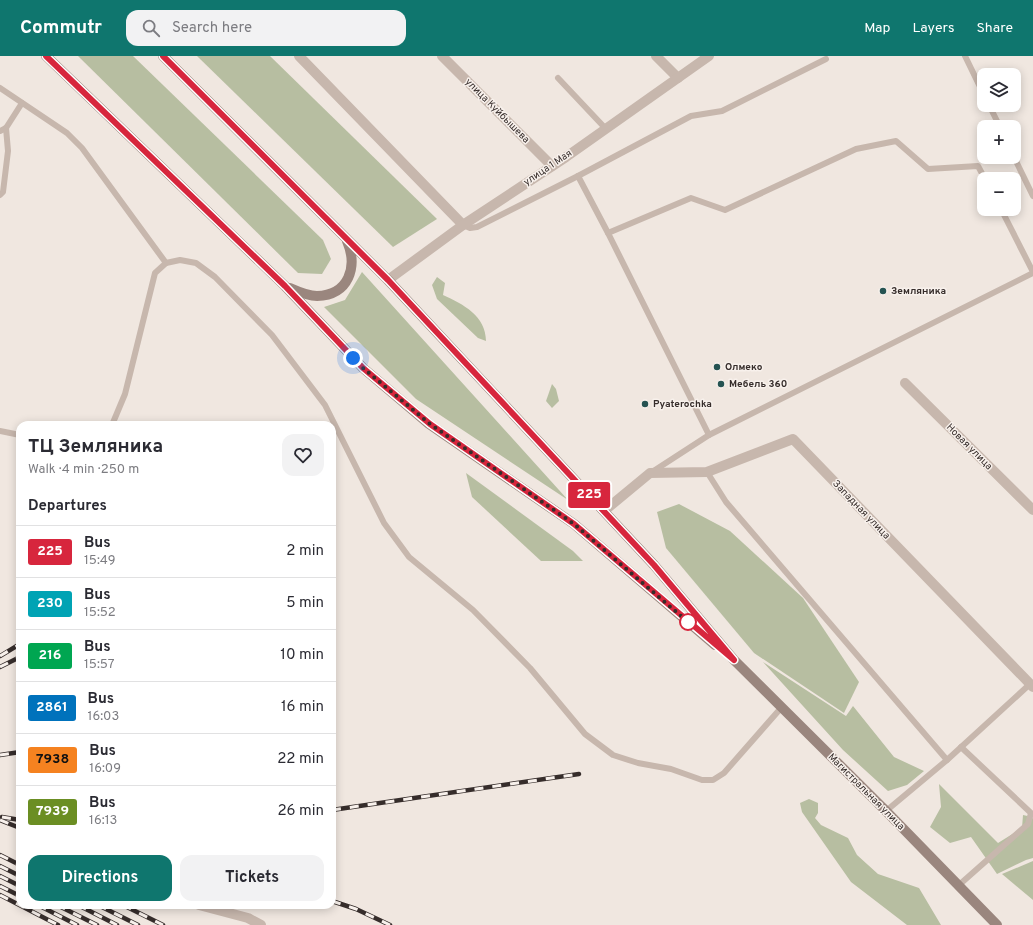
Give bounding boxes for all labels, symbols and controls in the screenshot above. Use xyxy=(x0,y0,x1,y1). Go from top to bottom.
search box xyxy=(126,10,406,46)
text: Commutr xyxy=(20,16,102,40)
icon: search xyxy=(140,17,162,39)
text: Search here xyxy=(172,19,252,38)
text: Map xyxy=(864,20,890,37)
text: Layers xyxy=(912,20,954,37)
text: Share xyxy=(976,20,1013,37)
map controls xyxy=(977,68,1021,216)
button: layers xyxy=(977,68,1021,112)
street label: улица Куйбышева xyxy=(462,76,532,146)
button: + xyxy=(977,120,1021,164)
street label: улица 1 Мая xyxy=(521,147,575,189)
button: − xyxy=(977,172,1021,216)
place label: Земляника xyxy=(891,285,946,298)
marker: Земляника xyxy=(878,286,888,296)
your location xyxy=(343,348,363,368)
place label: Олмеко xyxy=(725,361,763,374)
marker: Олмеко xyxy=(712,362,722,372)
place label: Мебель 360 xyxy=(729,378,787,391)
marker: Мебель 360 xyxy=(716,379,726,389)
place label: Pyaterochka xyxy=(653,398,712,411)
marker: Pyaterochka xyxy=(640,399,650,409)
street label: Новая улица xyxy=(943,421,995,473)
button: heart xyxy=(282,434,324,476)
text: ТЦ Земляника xyxy=(28,435,163,459)
text: Walk · 4 min · 250 m xyxy=(28,462,139,478)
street label: Западная улица xyxy=(829,478,893,542)
line badge: 225 xyxy=(566,482,612,508)
text: 225 xyxy=(576,486,602,503)
text: Departures xyxy=(28,497,107,516)
text: Bus xyxy=(84,534,111,553)
text: 2 min xyxy=(286,542,324,561)
text: 225 xyxy=(37,543,63,560)
text: 15:49 xyxy=(84,553,116,569)
text: Bus xyxy=(84,586,111,605)
text: 5 min xyxy=(286,594,324,613)
text: 230 xyxy=(37,595,63,612)
text: 15:52 xyxy=(84,605,116,621)
unlabelled marker xyxy=(679,613,697,631)
text: Bus xyxy=(84,638,111,657)
text: 10 min xyxy=(280,646,324,665)
text: 216 xyxy=(39,647,61,664)
text: 15:57 xyxy=(84,657,115,673)
text: Bus xyxy=(88,690,114,709)
text: 16 min xyxy=(281,698,324,717)
text: 2861 xyxy=(36,699,68,716)
text: 16:03 xyxy=(88,709,119,725)
text: Bus xyxy=(89,742,116,761)
text: 22 min xyxy=(277,750,324,769)
text: 7938 xyxy=(36,751,69,768)
street label: Магистральная улица xyxy=(825,751,907,833)
text: 16:09 xyxy=(89,761,121,777)
text: Bus xyxy=(89,794,116,813)
text: 26 min xyxy=(277,802,324,821)
text: 7939 xyxy=(36,803,69,820)
text: 16:13 xyxy=(89,813,117,829)
button: Directions xyxy=(28,855,172,901)
button: Tickets xyxy=(180,855,324,901)

